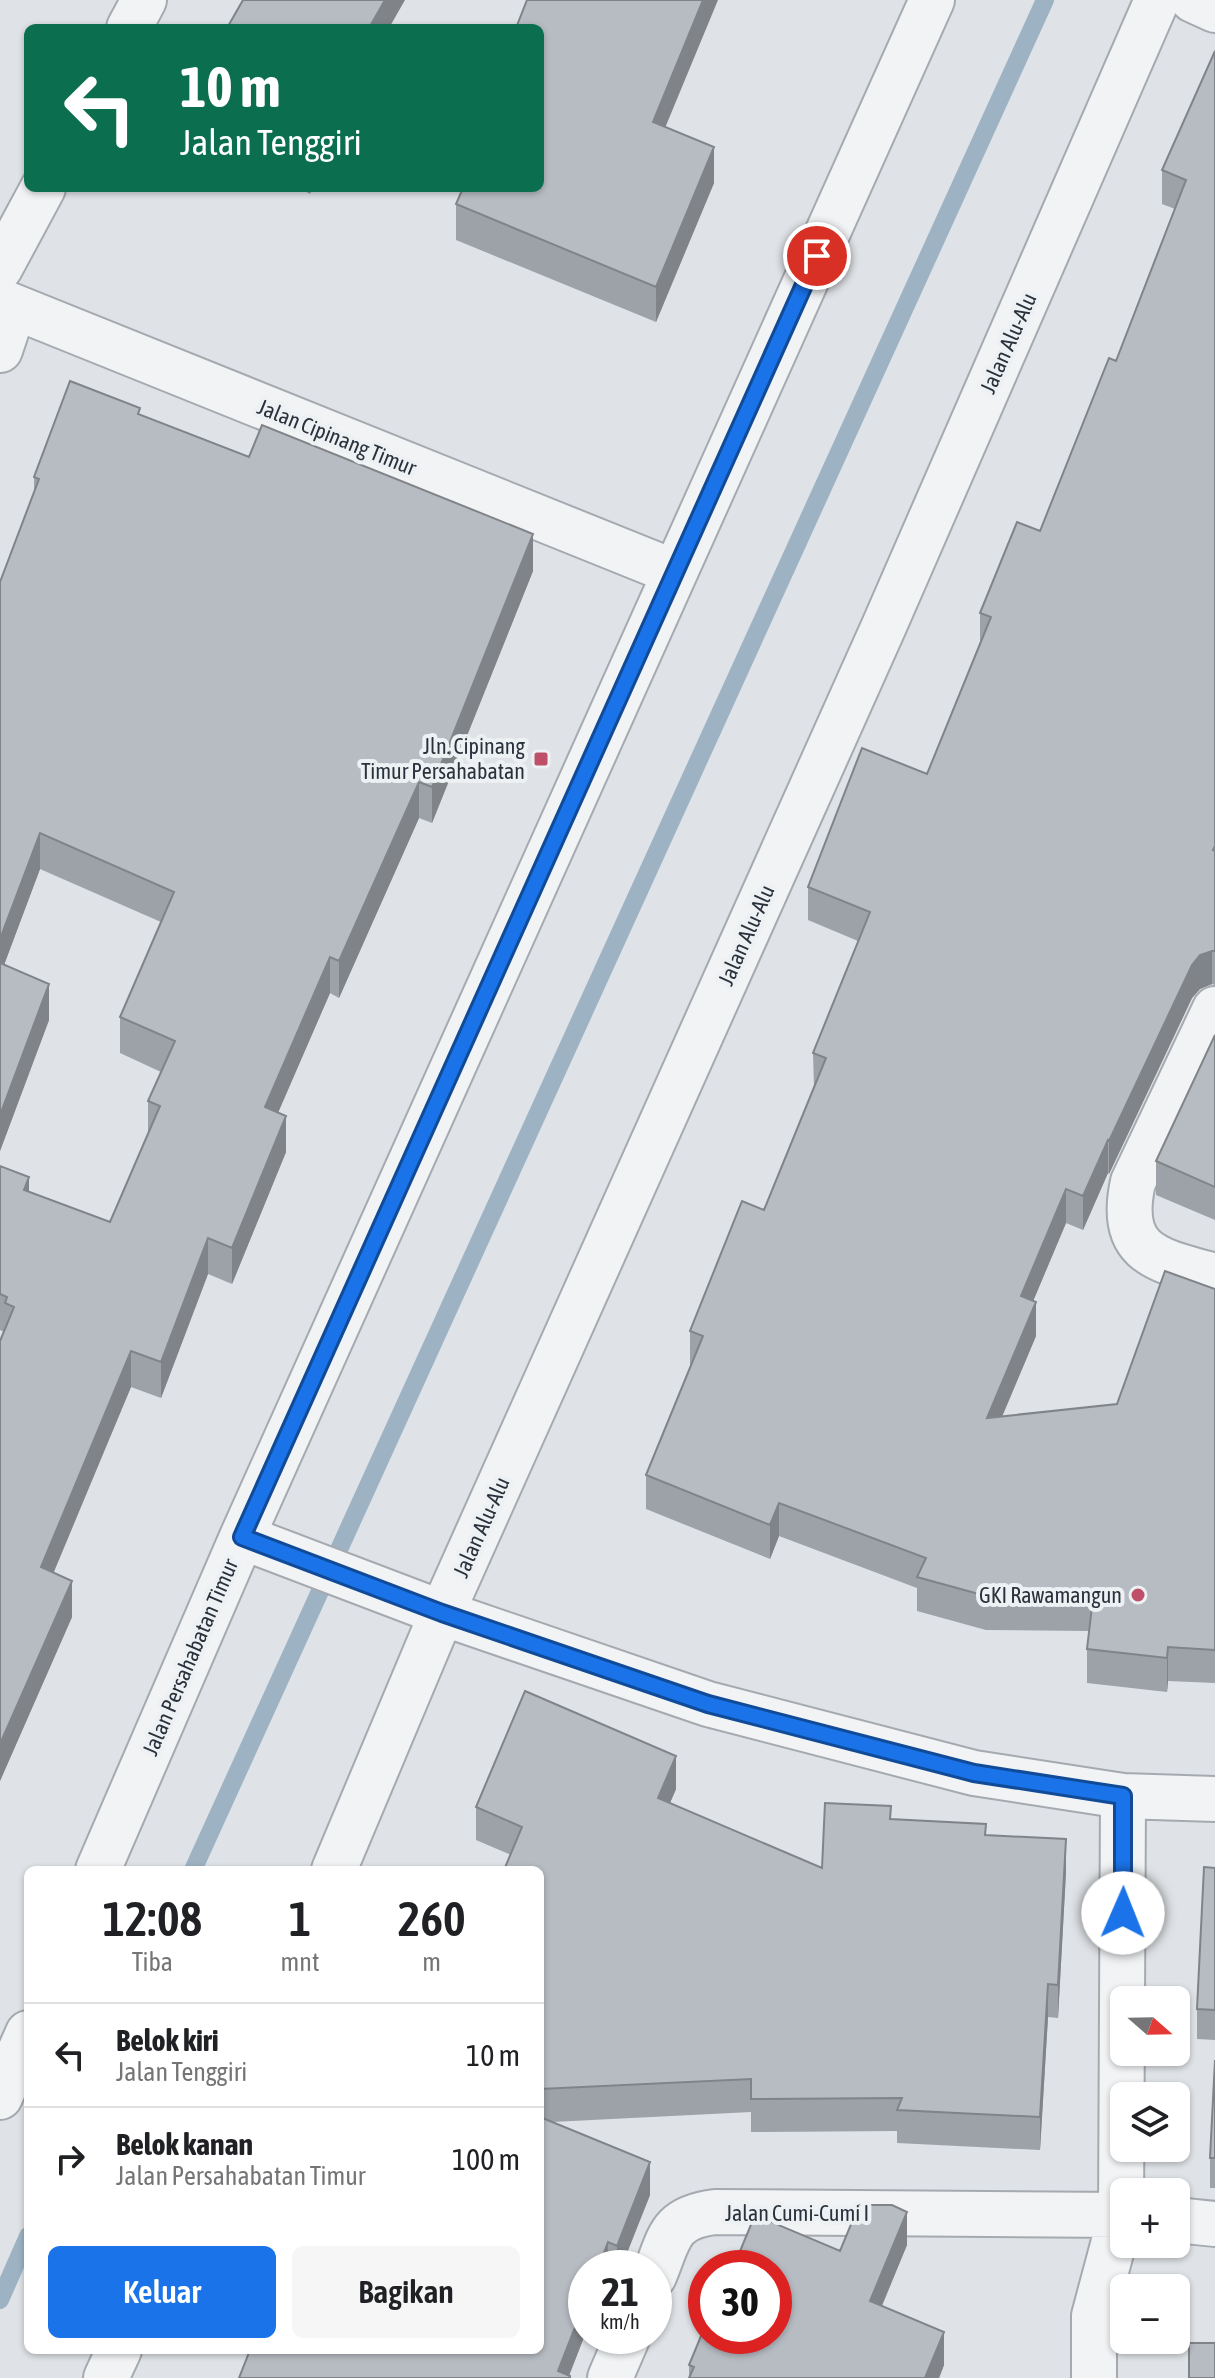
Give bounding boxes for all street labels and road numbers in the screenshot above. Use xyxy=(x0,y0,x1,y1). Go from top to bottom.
street label: Jalan Alu-Alu xyxy=(974,289,1042,397)
street label: Jalan Cipinang Timur xyxy=(254,393,421,481)
street label: Jalan Alu-Alu xyxy=(712,881,780,989)
street label: Jalan Alu-Alu xyxy=(447,1473,515,1581)
street label: Jalan Persahabatan Timur xyxy=(137,1554,243,1759)
street label: Jalan Cumi-Cumi I xyxy=(725,2200,869,2226)

